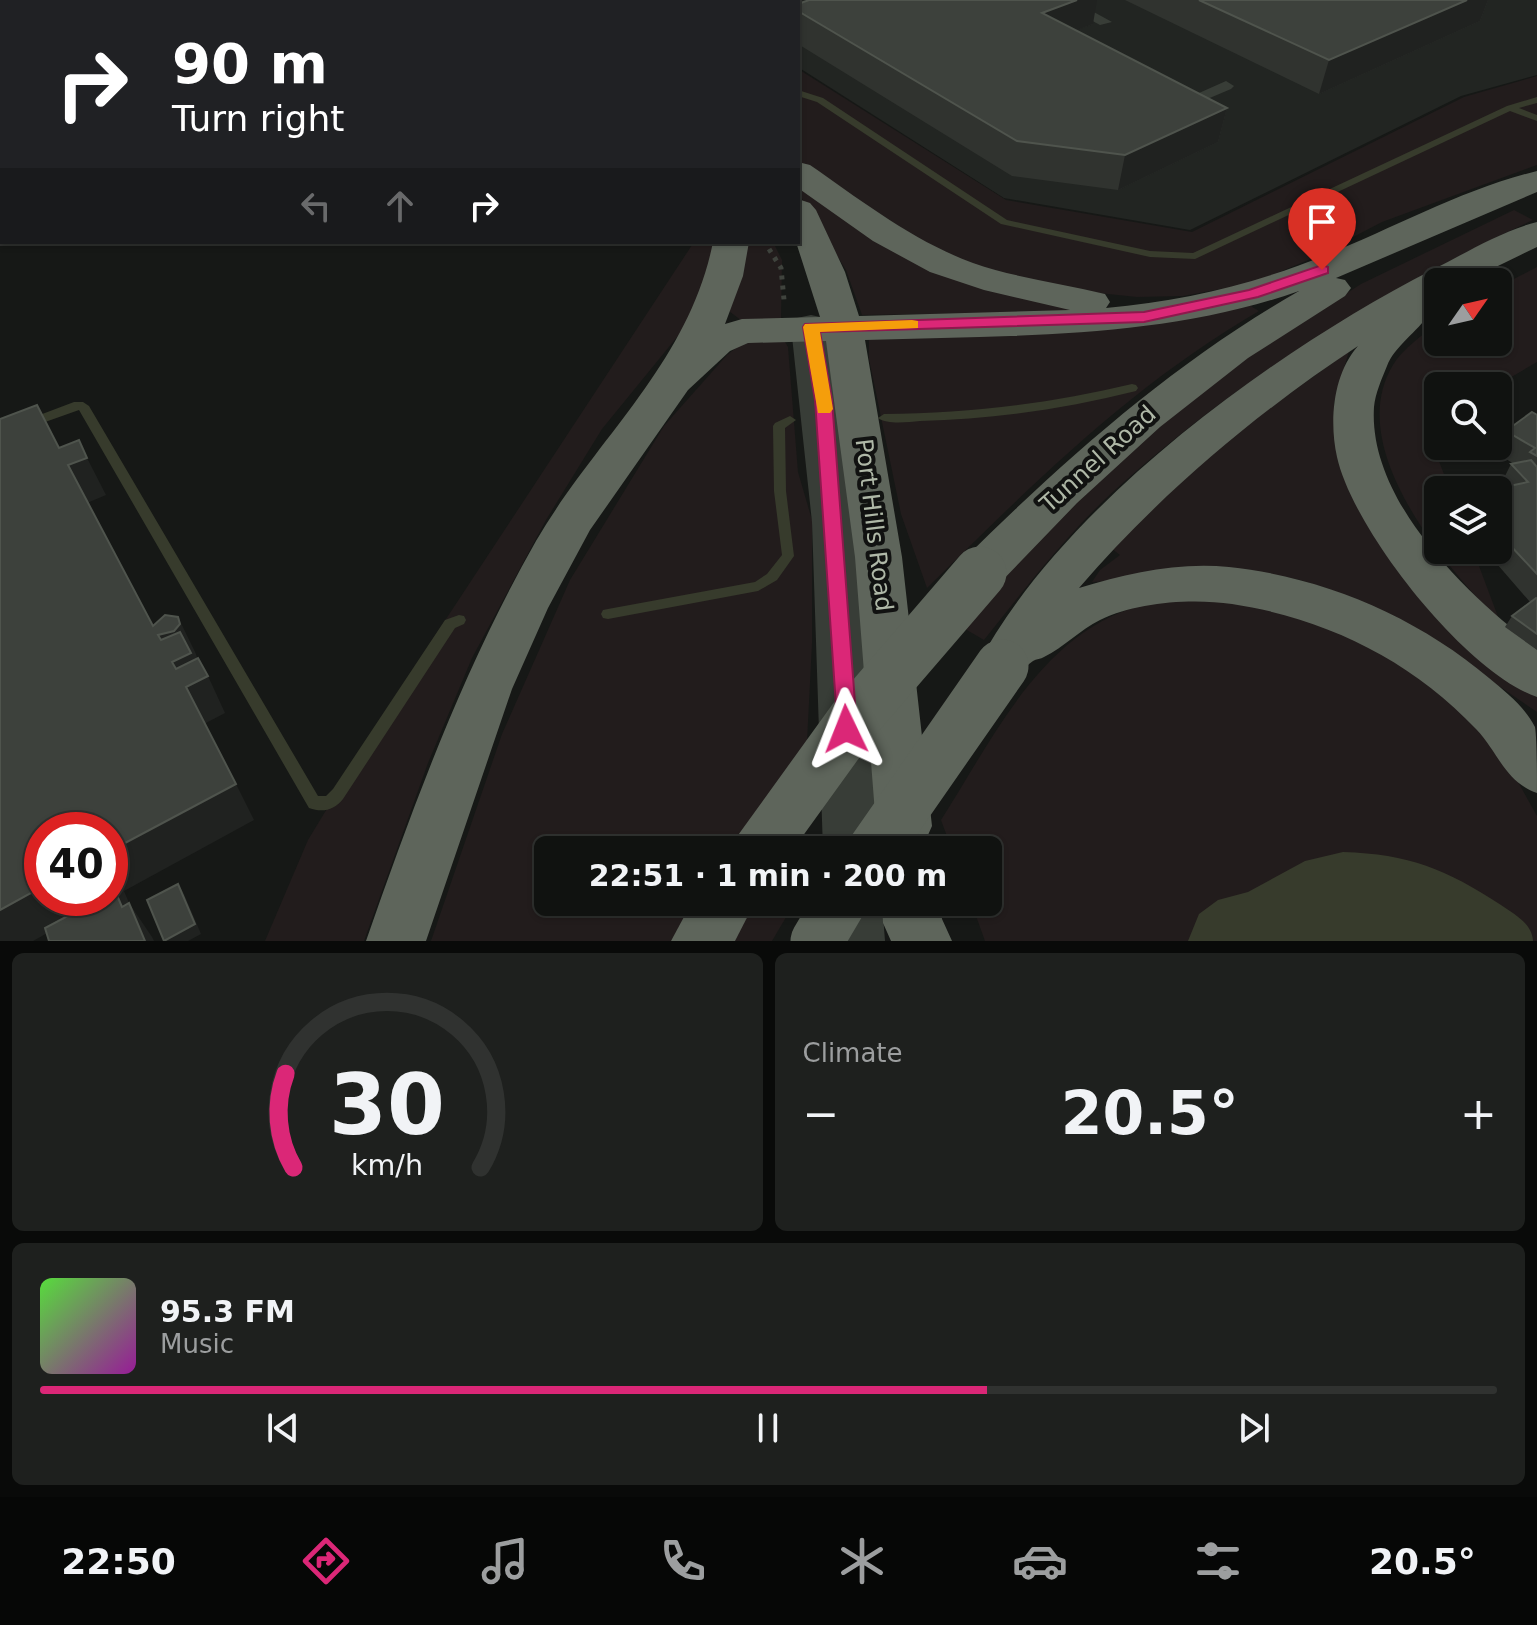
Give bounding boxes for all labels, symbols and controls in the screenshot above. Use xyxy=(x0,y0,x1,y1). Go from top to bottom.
text: 90 m xyxy=(172,31,328,96)
icon: right xyxy=(40,32,144,136)
text: Turn right xyxy=(172,98,344,139)
icon: left xyxy=(294,184,338,228)
icon: ahead xyxy=(378,184,422,228)
icon: right xyxy=(462,184,506,228)
pin xyxy=(1288,188,1356,270)
icon: arrive xyxy=(1300,200,1344,244)
north arrow xyxy=(1424,268,1512,356)
map controls xyxy=(1424,268,1512,564)
button: search xyxy=(1424,372,1512,460)
street label: Tunnel Road xyxy=(1034,400,1162,519)
street label: Port Hills Road xyxy=(850,437,898,613)
button: layers xyxy=(1424,476,1512,564)
position arrow xyxy=(804,687,888,771)
speed limit sign: 40 xyxy=(24,812,128,916)
text: 22:51 · 1 min · 200 m xyxy=(589,858,947,893)
text: Climate xyxy=(803,1038,903,1068)
text: 30 xyxy=(329,1057,445,1154)
text: 20.5° xyxy=(1061,1078,1239,1148)
text: − xyxy=(803,1088,839,1139)
text: + xyxy=(1460,1088,1497,1139)
text: km/h xyxy=(351,1148,423,1182)
text: 95.3 FM xyxy=(160,1294,295,1329)
text: Music xyxy=(160,1329,234,1359)
icon: previous xyxy=(261,1406,305,1450)
icon: pause xyxy=(746,1406,790,1450)
icon: next xyxy=(1232,1406,1276,1450)
icon: directions xyxy=(298,1533,354,1589)
icon: music xyxy=(477,1533,533,1589)
icon: phone xyxy=(655,1533,711,1589)
icon: climate xyxy=(834,1533,890,1589)
icon: car xyxy=(1012,1533,1068,1589)
icon: filters xyxy=(1190,1533,1246,1589)
text: 22:50 xyxy=(61,1541,176,1582)
text: 20.5° xyxy=(1369,1541,1476,1582)

